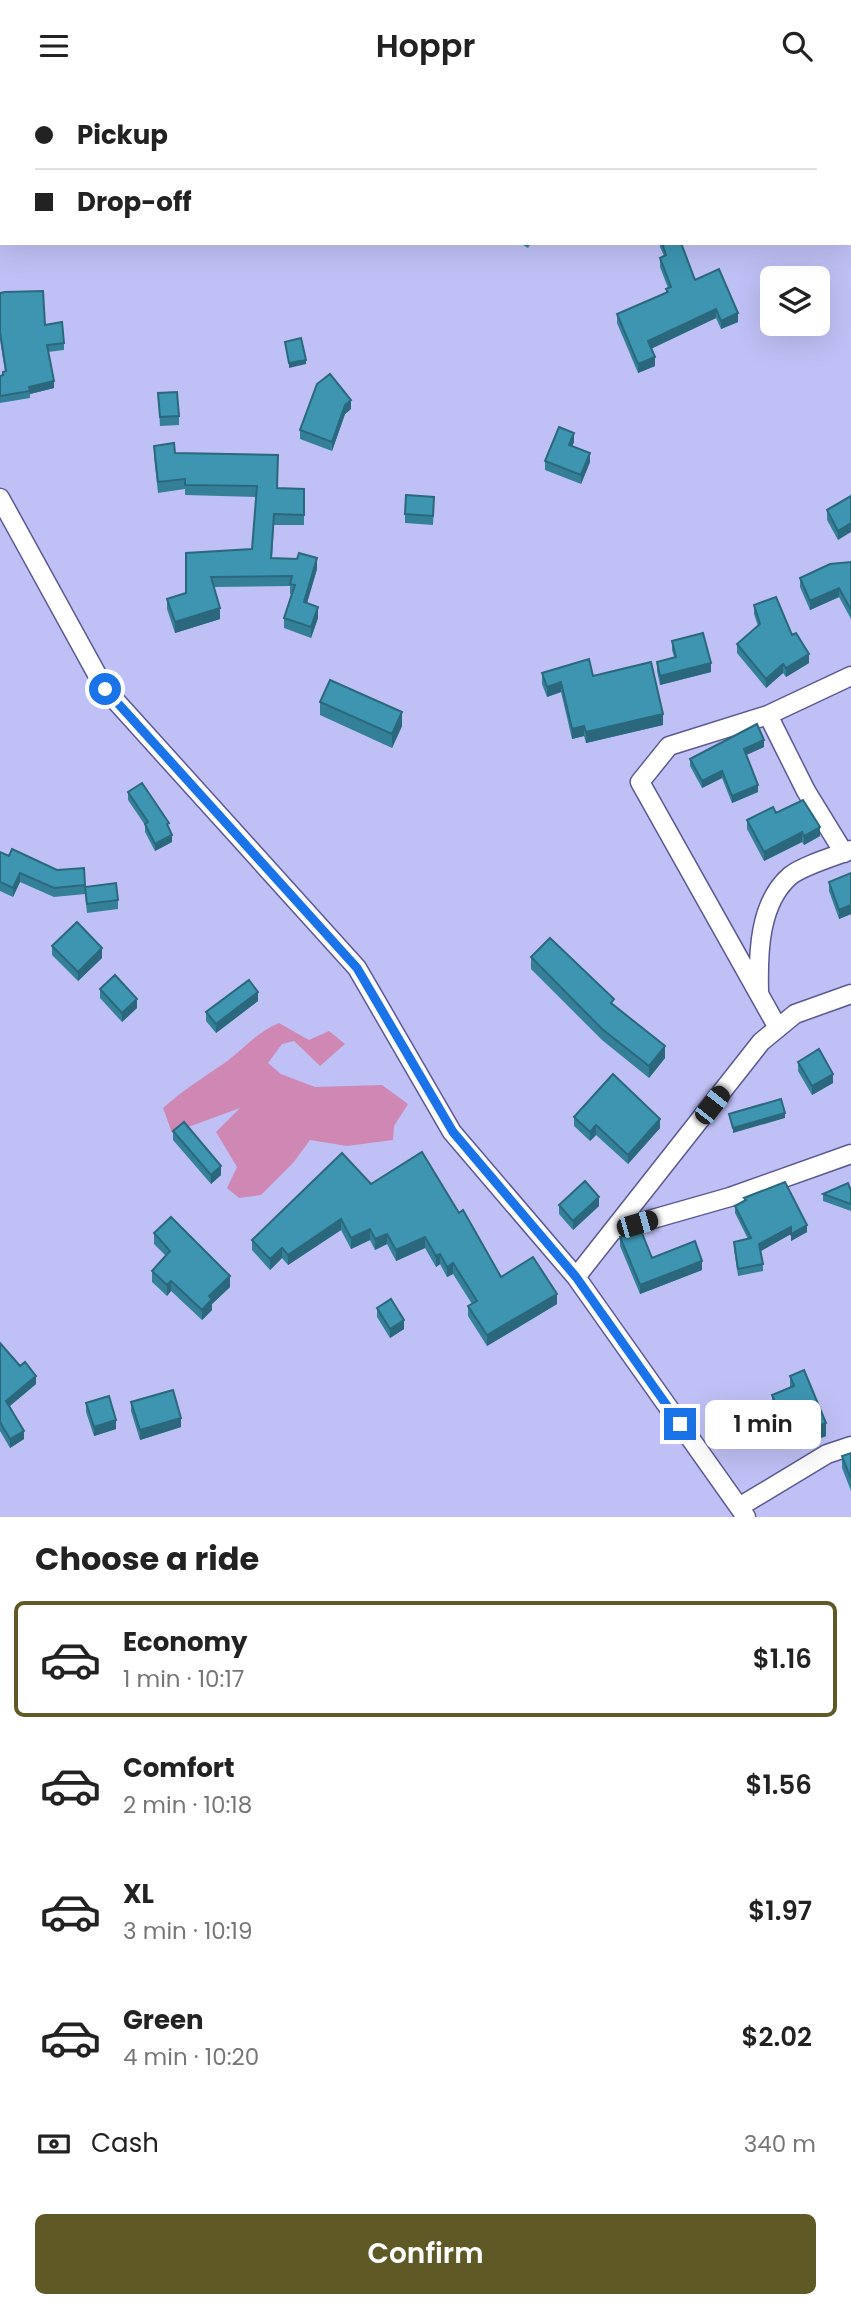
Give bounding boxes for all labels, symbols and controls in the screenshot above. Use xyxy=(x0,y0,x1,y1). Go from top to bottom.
text: Hoppr xyxy=(376,23,475,68)
icon: menu xyxy=(35,27,73,65)
icon: search xyxy=(778,27,816,65)
text: Pickup xyxy=(77,117,168,153)
text: Drop-off xyxy=(77,184,192,220)
map controls xyxy=(760,266,830,336)
button: layers xyxy=(760,266,830,336)
route start xyxy=(89,673,121,705)
car xyxy=(691,1082,734,1128)
car xyxy=(614,1208,661,1240)
callout: 1 min xyxy=(704,1399,820,1449)
route end xyxy=(664,1408,696,1440)
text: 1 min xyxy=(733,1408,793,1440)
text: Choose a ride xyxy=(35,1536,259,1581)
text: Economy xyxy=(123,1624,247,1660)
icon: car xyxy=(39,1628,102,1691)
text: $1.16 xyxy=(753,1641,812,1677)
text: 1 min · 10:17 xyxy=(123,1663,244,1695)
text: Comfort xyxy=(123,1750,235,1786)
icon: car xyxy=(39,1754,102,1817)
text: $1.56 xyxy=(745,1767,812,1803)
text: 2 min · 10:18 xyxy=(123,1789,252,1821)
text: XL xyxy=(123,1876,154,1912)
icon: car xyxy=(39,1880,102,1943)
text: $1.97 xyxy=(748,1893,812,1929)
text: 3 min · 10:19 xyxy=(123,1915,252,1947)
text: Green xyxy=(123,2002,204,2038)
icon: car xyxy=(39,2006,102,2069)
text: $2.02 xyxy=(742,2019,812,2055)
text: 4 min · 10:20 xyxy=(123,2041,259,2073)
icon: cash xyxy=(35,2125,73,2163)
text: Cash xyxy=(91,2125,159,2161)
text: 340 m xyxy=(744,2128,816,2160)
button: Confirm xyxy=(35,2214,816,2294)

